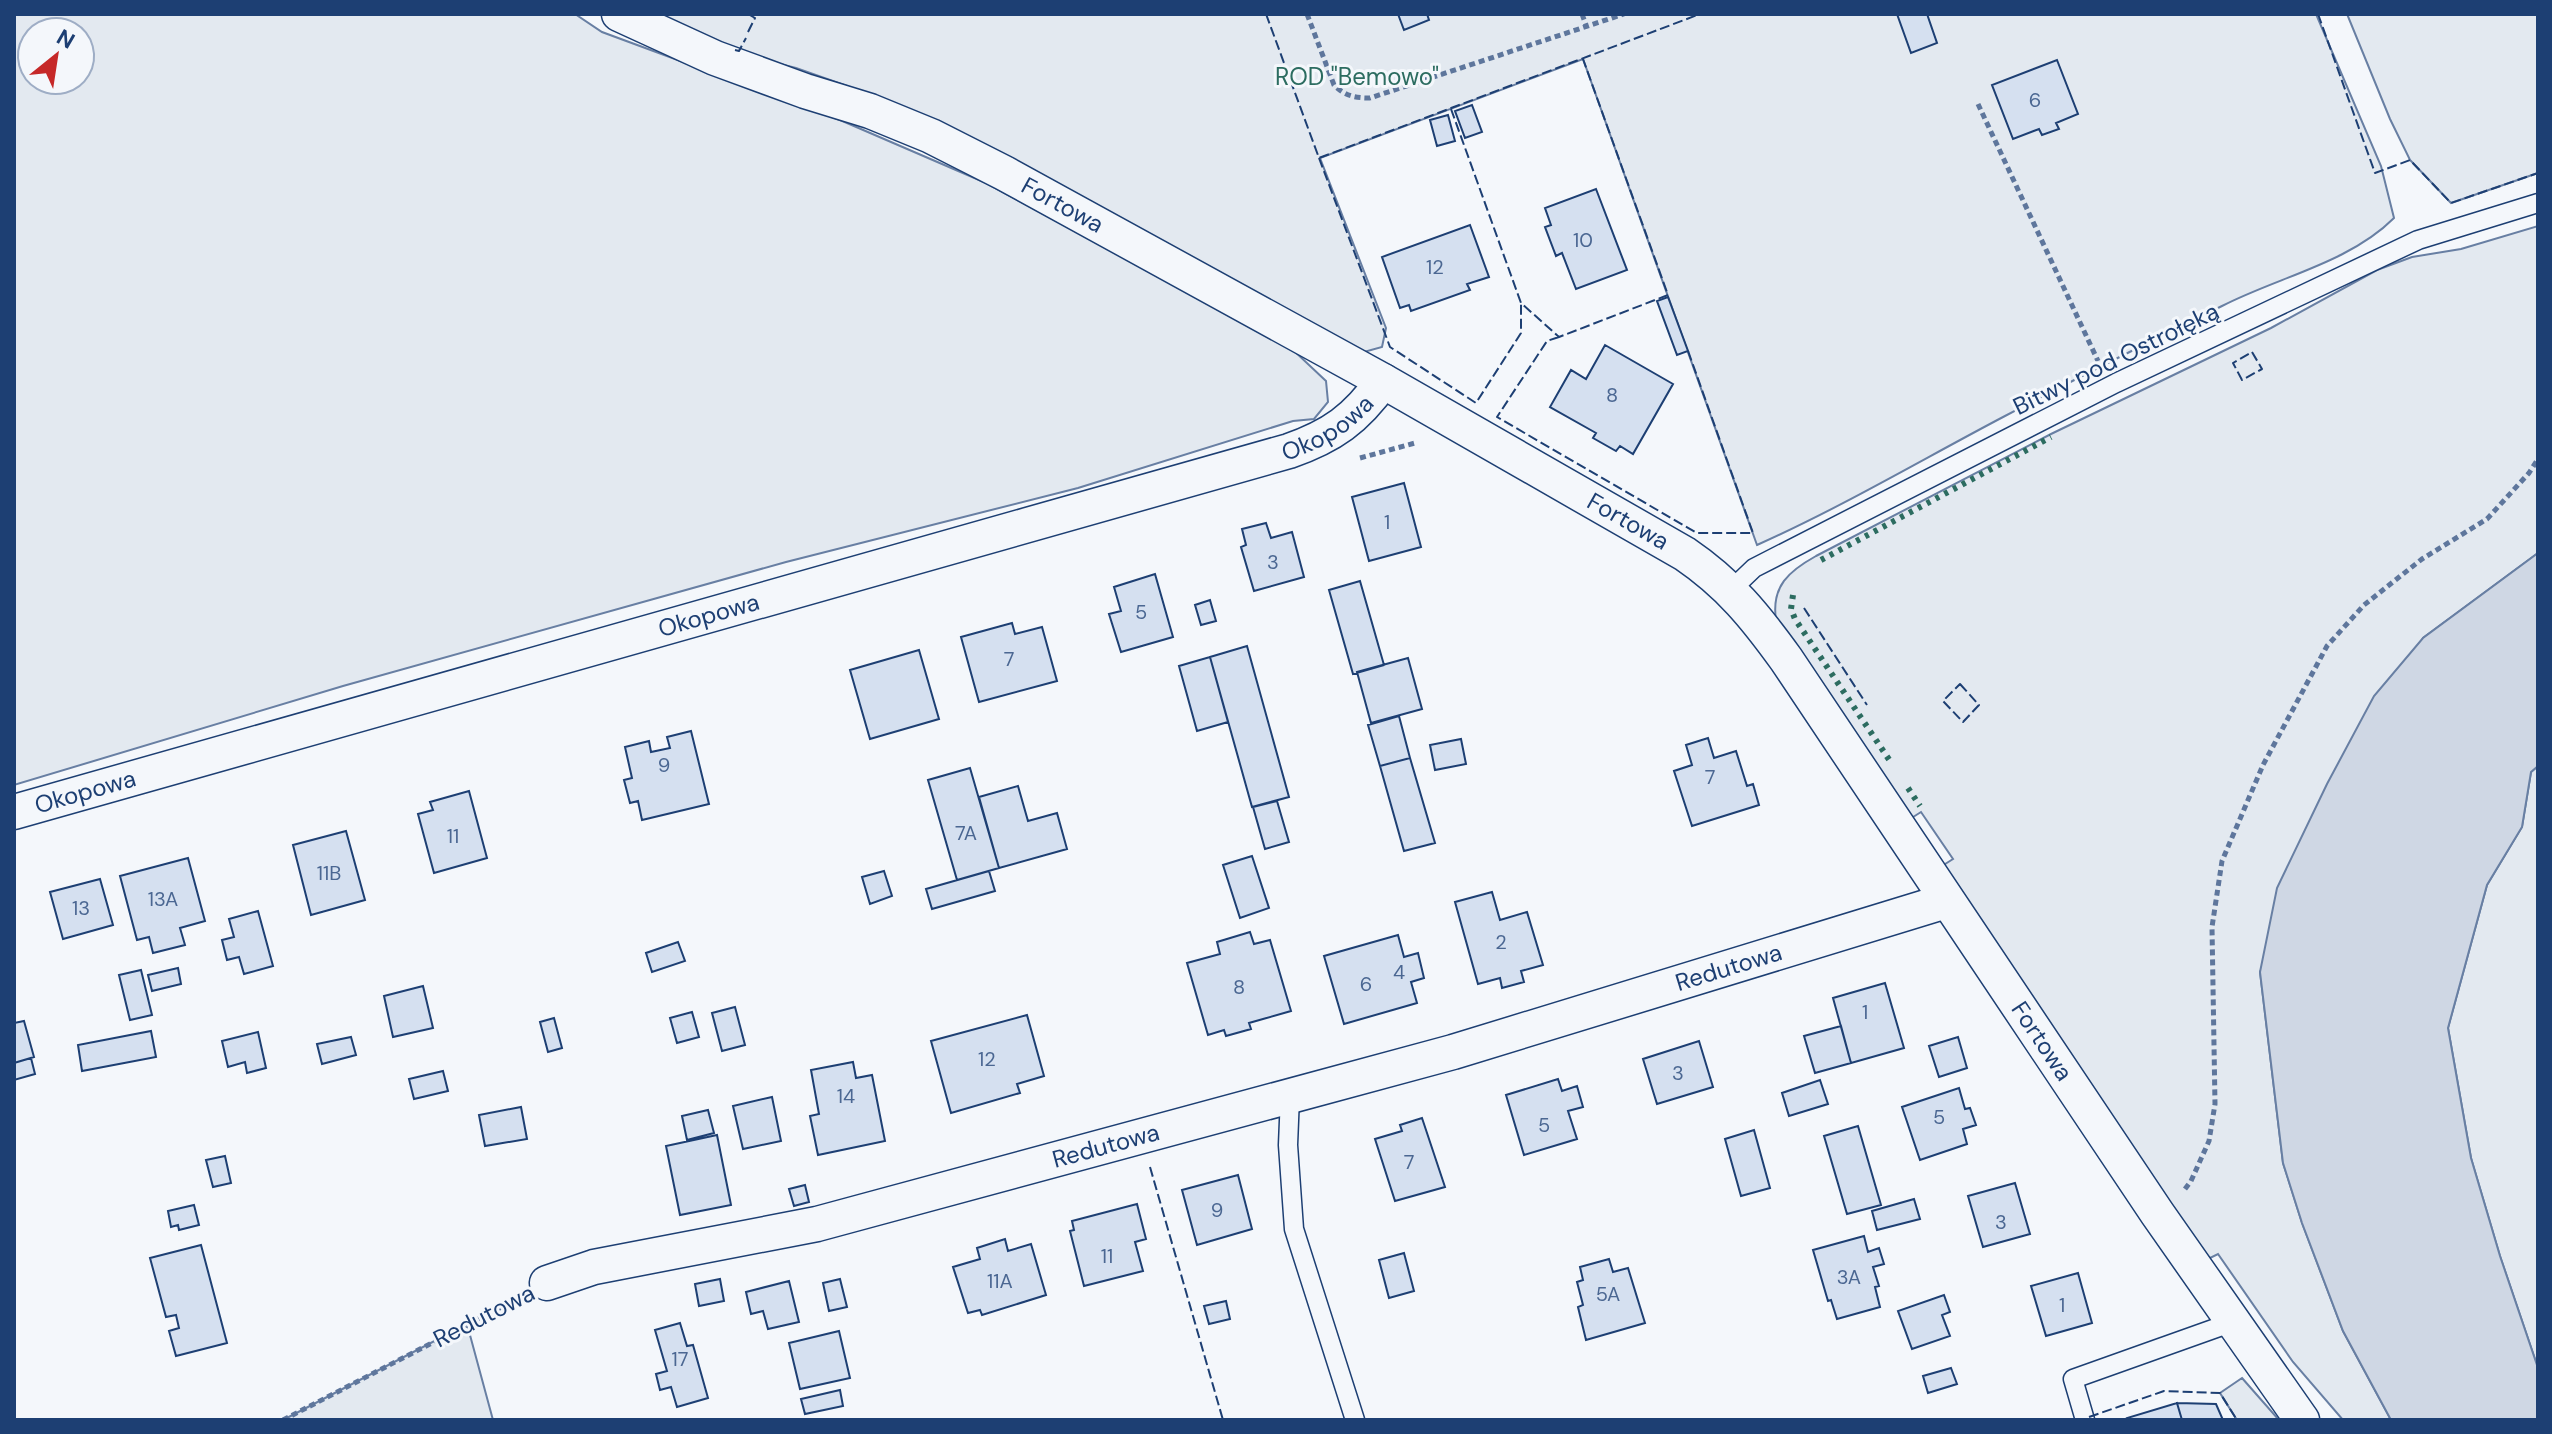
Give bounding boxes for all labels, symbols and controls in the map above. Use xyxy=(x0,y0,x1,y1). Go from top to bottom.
north arrow xyxy=(16,16,96,96)
text: N xyxy=(52,23,80,56)
park label: ROD "Bemowo" xyxy=(1275,61,1439,92)
house number: 6 xyxy=(2029,87,2041,113)
street label: Fortowa xyxy=(1016,170,1109,240)
house number: 10 xyxy=(1573,227,1593,253)
house number: 12 xyxy=(1426,254,1444,280)
street label: Bitwy pod Ostrołęką xyxy=(2008,295,2224,422)
house number: 8 xyxy=(1606,382,1618,408)
street label: Okopowa xyxy=(1277,388,1380,467)
street label: Fortowa xyxy=(1582,485,1675,557)
house number: 1 xyxy=(1384,509,1390,535)
house number: 3 xyxy=(1267,549,1279,575)
street label: Okopowa xyxy=(654,586,763,644)
house number: 5 xyxy=(1135,599,1147,625)
house number: 7 xyxy=(1004,646,1014,672)
house number: 9 xyxy=(658,752,670,778)
street label: Okopowa xyxy=(31,762,139,820)
house number: 7 xyxy=(1705,764,1715,790)
house number: 7A xyxy=(955,820,977,846)
house number: 11 xyxy=(447,823,459,849)
house number: 11B xyxy=(317,860,341,886)
house number: 13A xyxy=(148,886,178,912)
house number: 13 xyxy=(72,895,90,921)
house number: 2 xyxy=(1495,929,1507,955)
street label: Redutowa xyxy=(1672,936,1786,998)
house number: 4 xyxy=(1393,959,1405,985)
house number: 6 xyxy=(1360,971,1372,997)
house number: 8 xyxy=(1233,974,1245,1000)
street label: Fortowa xyxy=(2005,995,2080,1087)
house number: 1 xyxy=(1862,999,1868,1025)
house number: 12 xyxy=(978,1046,996,1072)
house number: 3 xyxy=(1672,1060,1684,1086)
house number: 14 xyxy=(837,1083,855,1109)
house number: 5 xyxy=(1933,1104,1945,1130)
house number: 5 xyxy=(1538,1112,1550,1138)
street label: Redutowa xyxy=(1049,1116,1163,1175)
house number: 7 xyxy=(1404,1149,1414,1175)
house number: 9 xyxy=(1211,1197,1223,1223)
house number: 3 xyxy=(1995,1209,2007,1235)
house number: 11 xyxy=(1101,1243,1113,1269)
house number: 3A xyxy=(1837,1264,1861,1290)
house number: 11A xyxy=(987,1268,1013,1294)
street label: Redutowa xyxy=(428,1277,540,1354)
house number: 5A xyxy=(1596,1281,1620,1307)
house number: 1 xyxy=(2059,1292,2065,1318)
house number: 17 xyxy=(672,1346,688,1372)

